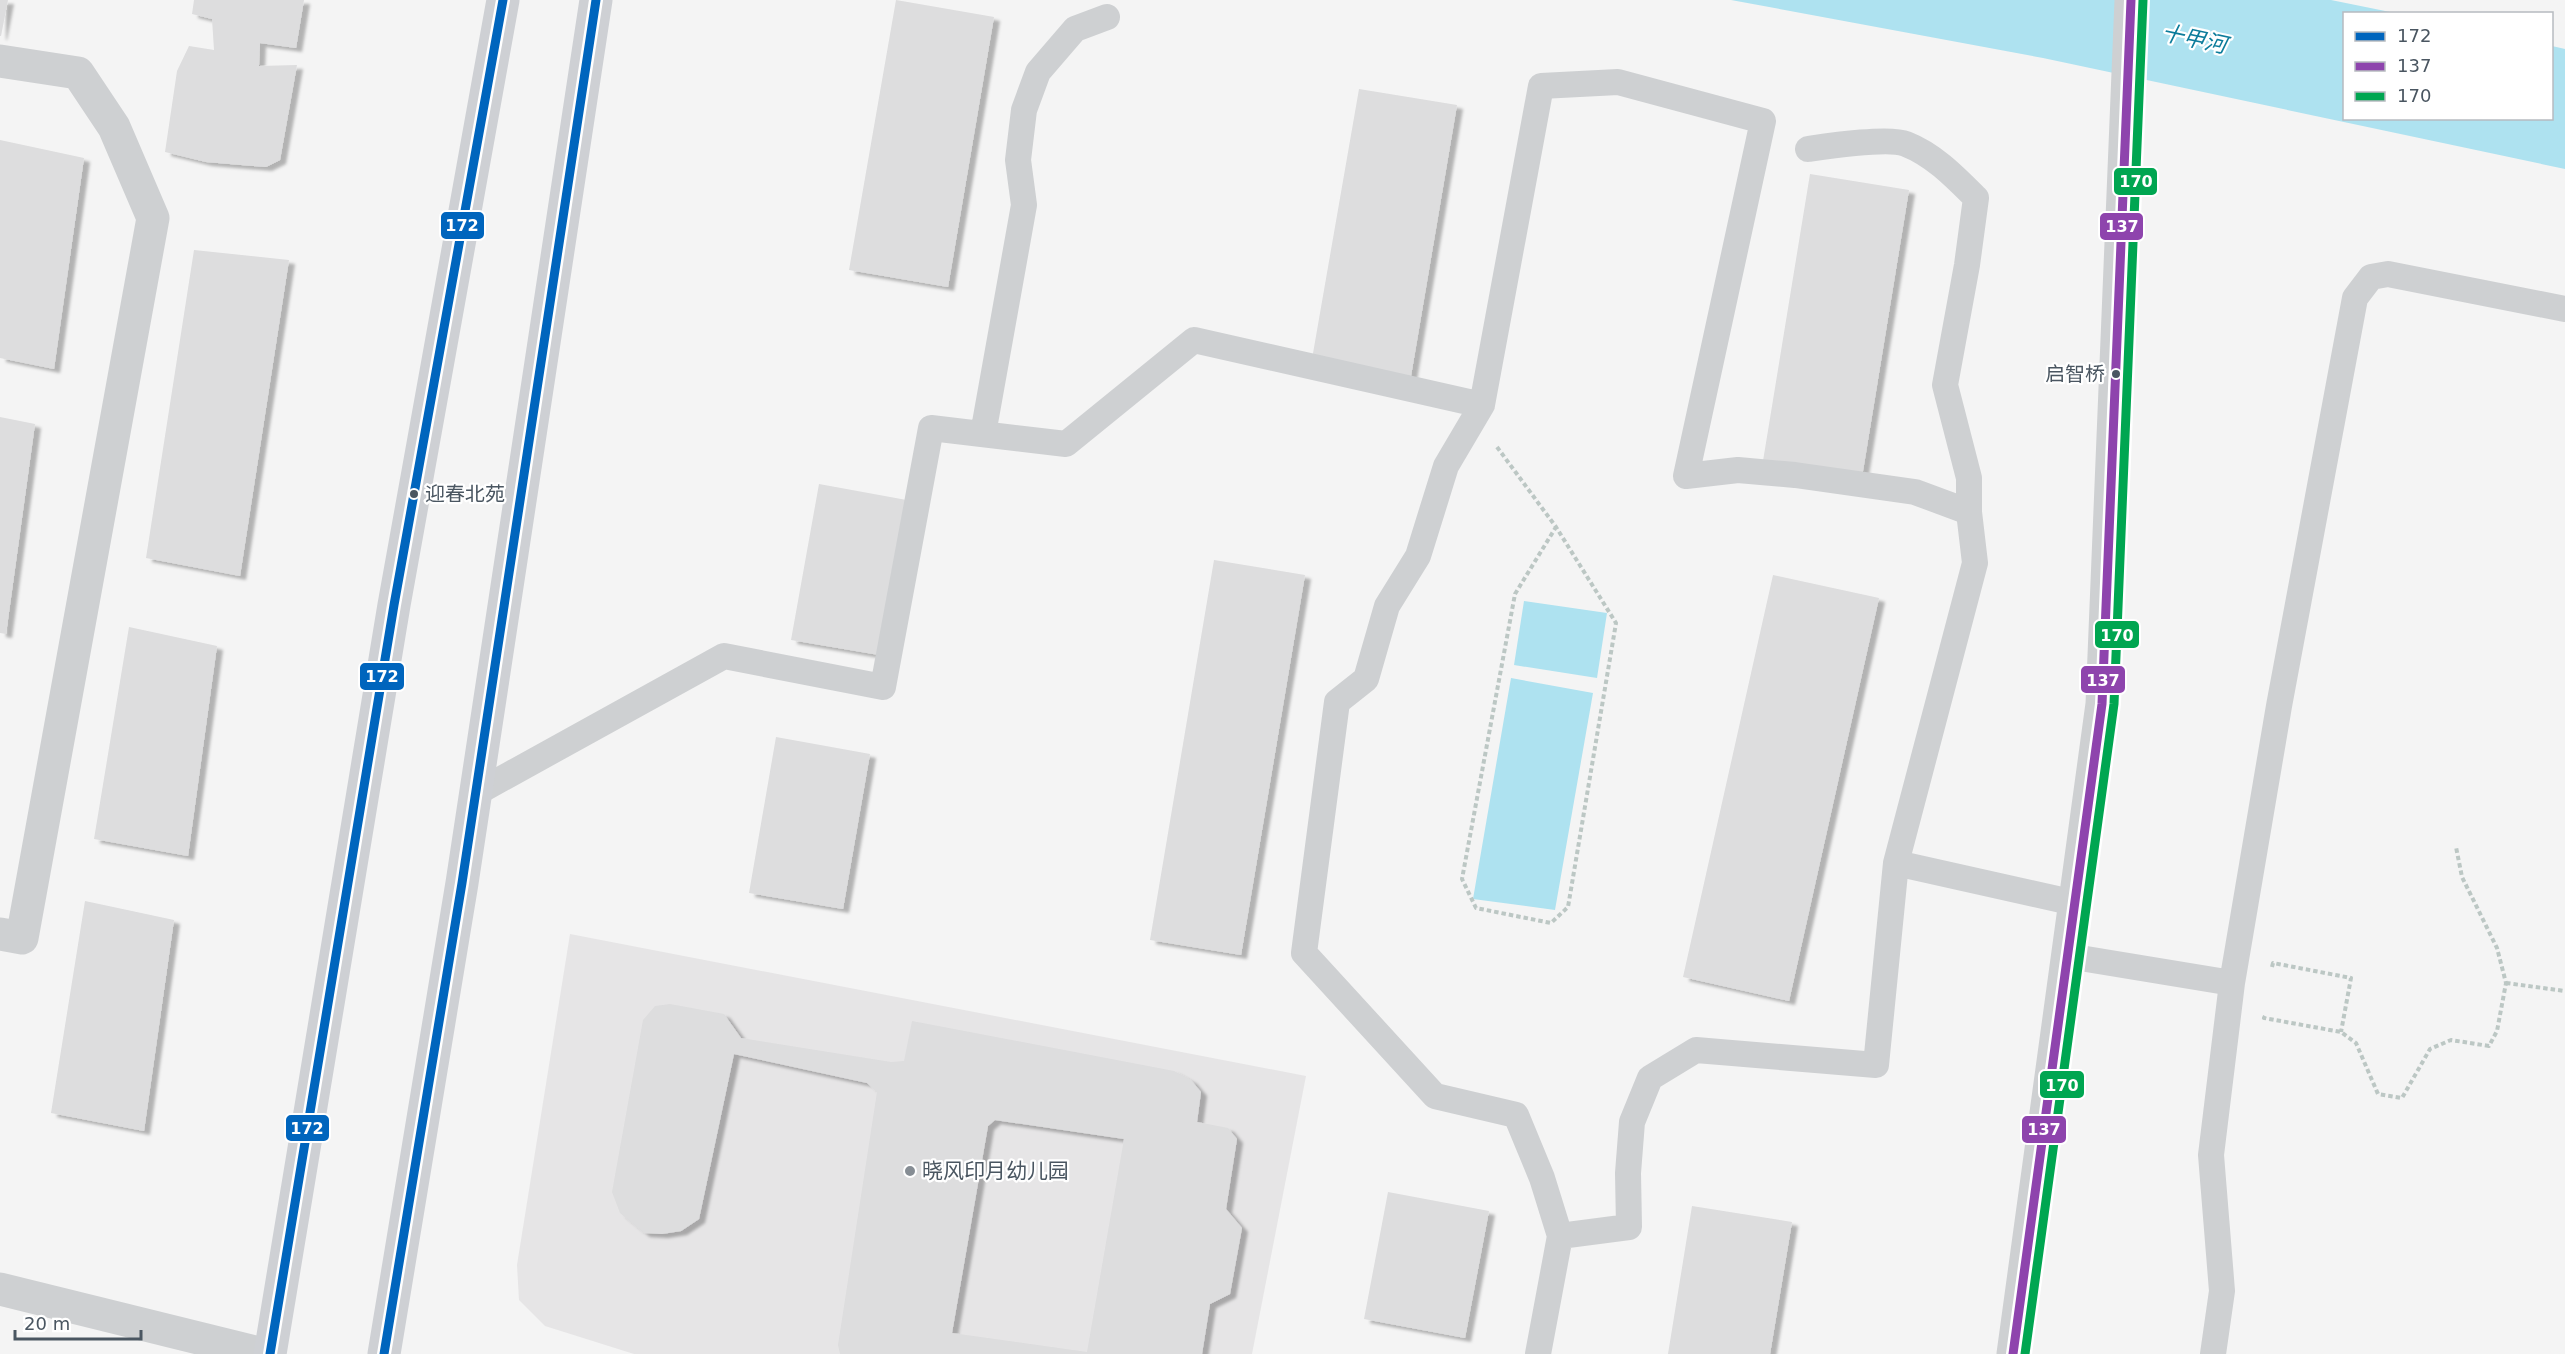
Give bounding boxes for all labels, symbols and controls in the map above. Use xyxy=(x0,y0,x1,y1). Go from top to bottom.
legend xyxy=(2343,12,2553,120)
water label: 十甲河 xyxy=(2159,20,2233,59)
text: 172 xyxy=(2397,25,2431,46)
text: 137 xyxy=(2397,55,2431,76)
text: 170 xyxy=(2397,85,2431,106)
line badge: 170 xyxy=(2113,167,2158,196)
text: 170 xyxy=(2119,172,2153,191)
line badge: 172 xyxy=(440,211,485,240)
line badge: 137 xyxy=(2099,212,2144,241)
text: 172 xyxy=(445,216,479,235)
text: 137 xyxy=(2105,217,2139,236)
place label: 启智桥 xyxy=(2045,362,2105,386)
marker: 启智桥 xyxy=(2110,368,2122,380)
place label: 迎春北苑 xyxy=(425,482,505,506)
marker: 迎春北苑 xyxy=(408,488,420,500)
line badge: 170 xyxy=(2094,620,2140,649)
text: 170 xyxy=(2100,626,2134,645)
line badge: 172 xyxy=(359,662,405,691)
line badge: 137 xyxy=(2080,665,2126,694)
text: 172 xyxy=(365,667,399,686)
text: 137 xyxy=(2086,671,2120,690)
line badge: 170 xyxy=(2039,1070,2085,1099)
text: 170 xyxy=(2045,1076,2079,1095)
line badge: 172 xyxy=(285,1114,330,1142)
line badge: 137 xyxy=(2021,1115,2067,1144)
text: 172 xyxy=(290,1119,324,1138)
text: 137 xyxy=(2027,1120,2061,1139)
place label: 晓风印月幼儿园 xyxy=(922,1159,1069,1183)
marker: 晓风印月幼儿园 xyxy=(903,1164,917,1178)
scale bar xyxy=(15,1303,141,1341)
text: 20 m xyxy=(24,1313,70,1334)

